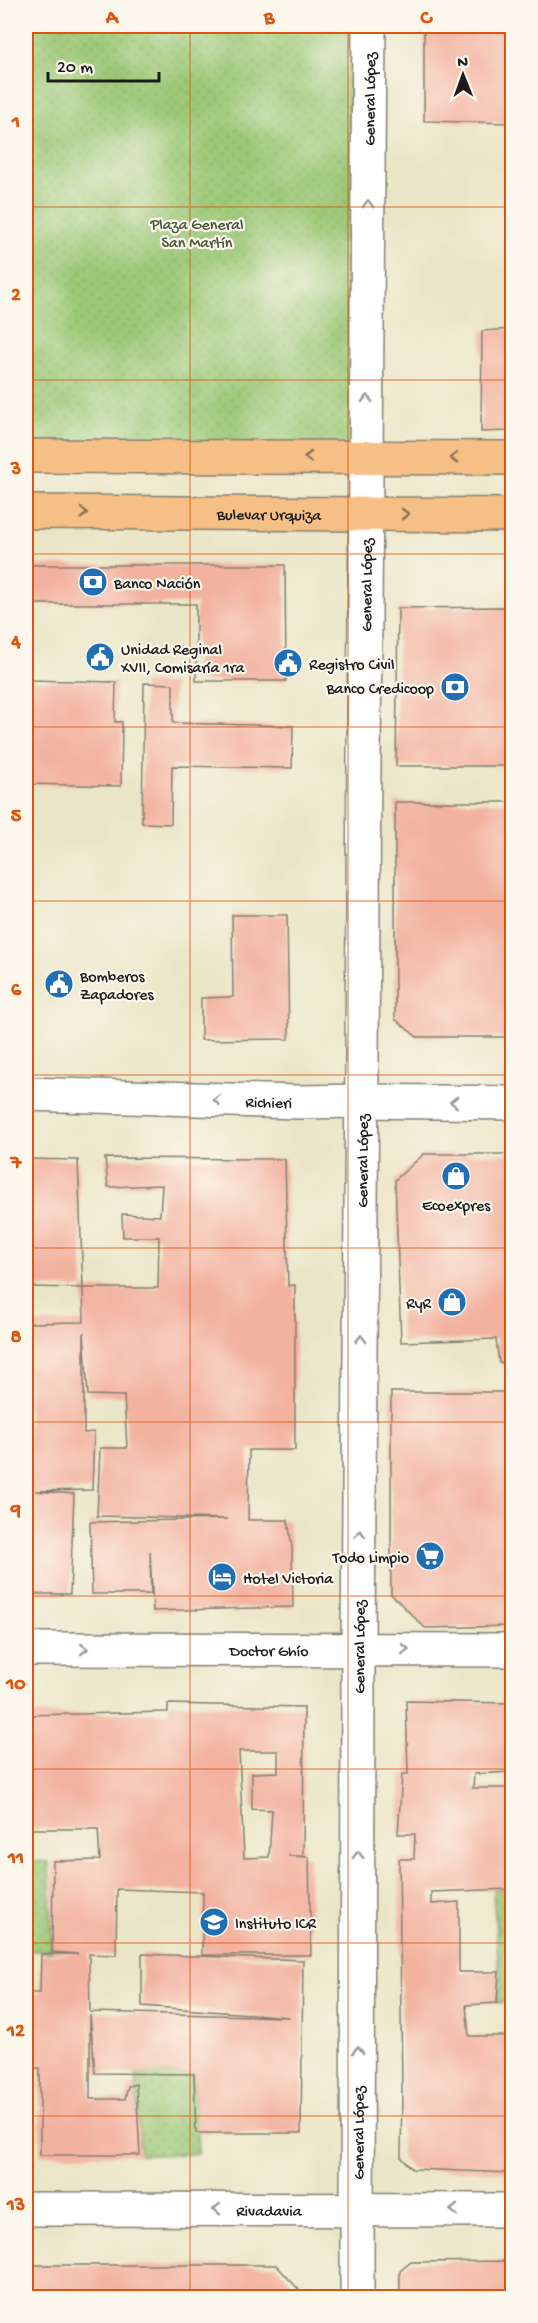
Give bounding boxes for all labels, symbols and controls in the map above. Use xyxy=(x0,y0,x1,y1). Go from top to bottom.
text: A xyxy=(105,8,120,31)
text: B xyxy=(263,8,275,31)
text: C xyxy=(420,8,434,31)
scale bar xyxy=(48,45,159,83)
north arrow xyxy=(433,45,493,105)
street label: General López xyxy=(362,51,382,146)
text: N xyxy=(457,54,469,73)
text: 20 m xyxy=(57,58,93,79)
text: 1 xyxy=(11,112,20,135)
one-way arrow xyxy=(362,200,374,209)
park label: Plaza General San Martín xyxy=(149,217,244,254)
text: 2 xyxy=(11,285,21,308)
one-way arrow xyxy=(361,395,373,404)
one-way arrow xyxy=(304,451,313,463)
one-way arrow xyxy=(450,452,459,464)
text: 3 xyxy=(10,459,21,482)
one-way arrow xyxy=(79,507,88,519)
street label: Bulevar Urquiza xyxy=(216,507,322,527)
one-way arrow xyxy=(400,508,409,520)
street label: General López xyxy=(359,537,379,632)
bank icon: Banco Nación xyxy=(77,566,109,598)
place label: Banco Nación xyxy=(113,576,201,595)
text: 4 xyxy=(10,632,21,655)
public building icon: Unidad Reginal XVII, Comisaría 1ra xyxy=(84,641,116,673)
place label: Unidad Reginal XVII, Comisaría 1ra xyxy=(120,642,245,679)
public building icon: Registro Civil xyxy=(272,647,304,679)
place label: Registro Civil xyxy=(309,657,395,676)
bank icon: Banco Credicoop xyxy=(439,671,471,703)
place label: Banco Credicoop xyxy=(325,681,434,700)
text: 5 xyxy=(11,806,22,829)
public building icon: Bomberos Zapadores xyxy=(43,968,75,1000)
place label: Bomberos Zapadores xyxy=(79,969,155,1006)
text: 6 xyxy=(11,980,22,1003)
one-way arrow xyxy=(213,1094,222,1106)
street label: Richieri xyxy=(245,1094,292,1115)
one-way arrow xyxy=(450,1096,459,1109)
street label: General López xyxy=(355,1113,375,1208)
text: 7 xyxy=(10,1153,23,1176)
shop icon: Ecoexpres xyxy=(440,1160,472,1192)
place label: Ecoexpres xyxy=(422,1198,491,1217)
shop icon: RyR xyxy=(436,1286,468,1318)
place label: RyR xyxy=(406,1296,432,1315)
text: 8 xyxy=(11,1327,22,1350)
one-way arrow xyxy=(355,1335,367,1344)
text: 9 xyxy=(10,1501,21,1524)
one-way arrow xyxy=(353,1530,366,1539)
supermarket icon: Todo Limpio xyxy=(414,1540,446,1572)
place label: Todo Limpio xyxy=(332,1550,409,1569)
hotel icon: Hotel Victoria xyxy=(206,1561,238,1593)
place label: Hotel Victoria xyxy=(243,1571,334,1590)
street label: General López xyxy=(352,1599,371,1694)
one-way arrow xyxy=(79,1643,88,1655)
street label: Doctor Ghío xyxy=(228,1643,308,1663)
one-way arrow xyxy=(400,1643,409,1655)
text: 10 xyxy=(5,1674,26,1697)
text: 11 xyxy=(7,1848,24,1871)
one-way arrow xyxy=(352,1851,364,1860)
school or university icon: Instituto ICR xyxy=(198,1906,230,1938)
place label: Instituto ICR xyxy=(235,1916,317,1935)
text: 12 xyxy=(6,2021,25,2044)
one-way arrow xyxy=(352,2046,364,2055)
street label: General López xyxy=(351,2085,370,2180)
text: 13 xyxy=(6,2195,25,2218)
one-way arrow xyxy=(213,2203,222,2215)
street label: Rivadavia xyxy=(236,2203,303,2223)
one-way arrow xyxy=(450,2204,459,2216)

